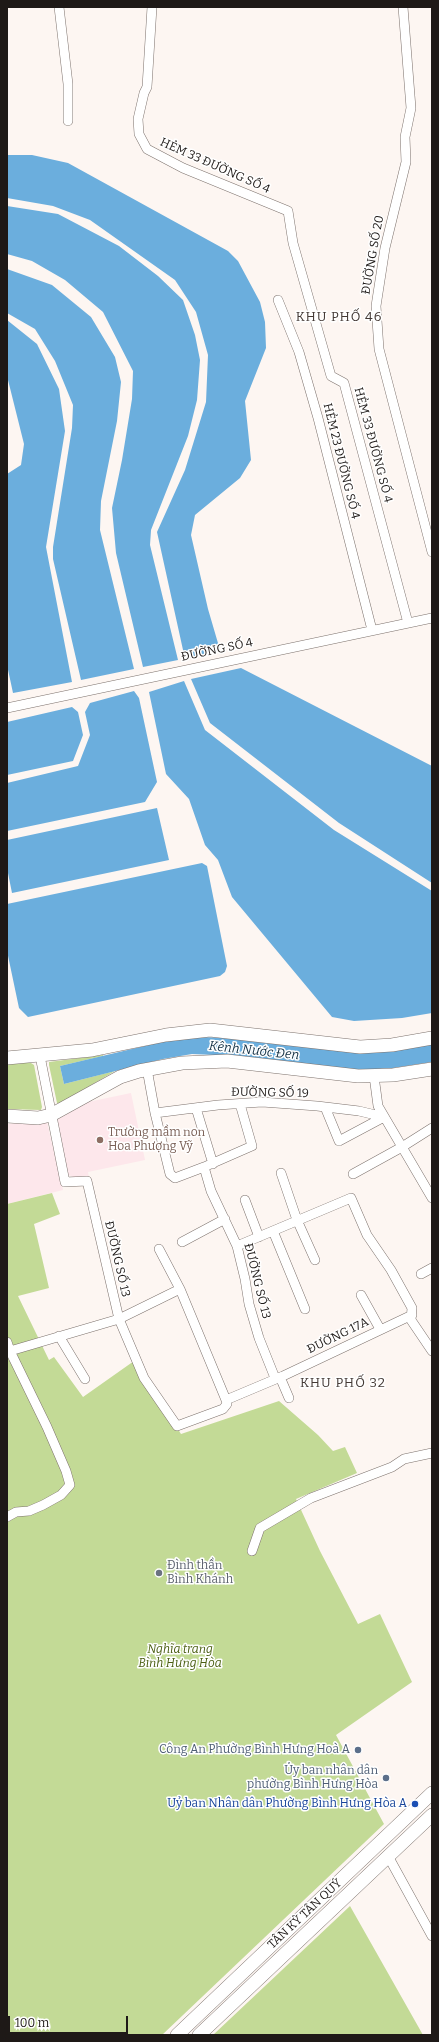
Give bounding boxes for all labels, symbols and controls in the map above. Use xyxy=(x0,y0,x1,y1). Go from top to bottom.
street label: HẺM 33 ĐƯỜNG SỐ 4 xyxy=(158,135,272,197)
street label: ĐƯỜNG SỐ 20 xyxy=(359,214,387,296)
district label: KHU PHỐ 46 xyxy=(296,309,382,325)
street label: HẺM 33 ĐƯỜNG SỐ 4 xyxy=(351,386,395,504)
street label: HẺM 23 ĐƯỜNG SỐ 4 xyxy=(320,402,362,520)
street label: ĐƯỜNG SỐ 4 xyxy=(180,635,254,665)
water label: Kênh Nước Đen xyxy=(208,1039,300,1063)
street label: ĐƯỜNG SỐ 19 xyxy=(231,1085,309,1101)
place label: Trường mầm non Hoa Phượng Vỹ xyxy=(108,1126,205,1154)
marker: Trường mầm non Hoa Phượng Vỹ xyxy=(95,1135,105,1145)
street label: ĐƯỜNG SỐ 13 xyxy=(101,1220,133,1298)
street label: ĐƯỜNG SỐ 13 xyxy=(241,1242,273,1320)
street label: ĐƯỜNG 17A xyxy=(305,1315,371,1357)
district label: KHU PHỐ 32 xyxy=(300,1375,386,1391)
place label: Đình thần Bình Khánh xyxy=(167,1559,233,1587)
marker: Đình thần Bình Khánh xyxy=(154,1568,164,1578)
park label: Nghĩa trang Bình Hưng Hòa xyxy=(138,1643,222,1671)
place label: Công An Phường Bình Hưng Hoà A xyxy=(159,1743,350,1757)
marker: Công An Phường Bình Hưng Hoà A xyxy=(353,1745,363,1755)
place label: Ủy ban nhân dân phường Bình Hưng Hòa xyxy=(247,1764,378,1792)
marker: Ủy ban nhân dân phường Bình Hưng Hòa xyxy=(381,1773,391,1783)
place label: Uỷ ban Nhân dân Phường Bình Hưng Hòa A xyxy=(167,1797,407,1811)
marker: Uỷ ban Nhân dân Phường Bình Hưng Hòa A xyxy=(410,1799,420,1809)
street label: TÂN KỲ TÂN QUÝ xyxy=(265,1876,345,1952)
scale bar xyxy=(10,2008,130,2034)
text: 100 m xyxy=(15,2016,49,2030)

